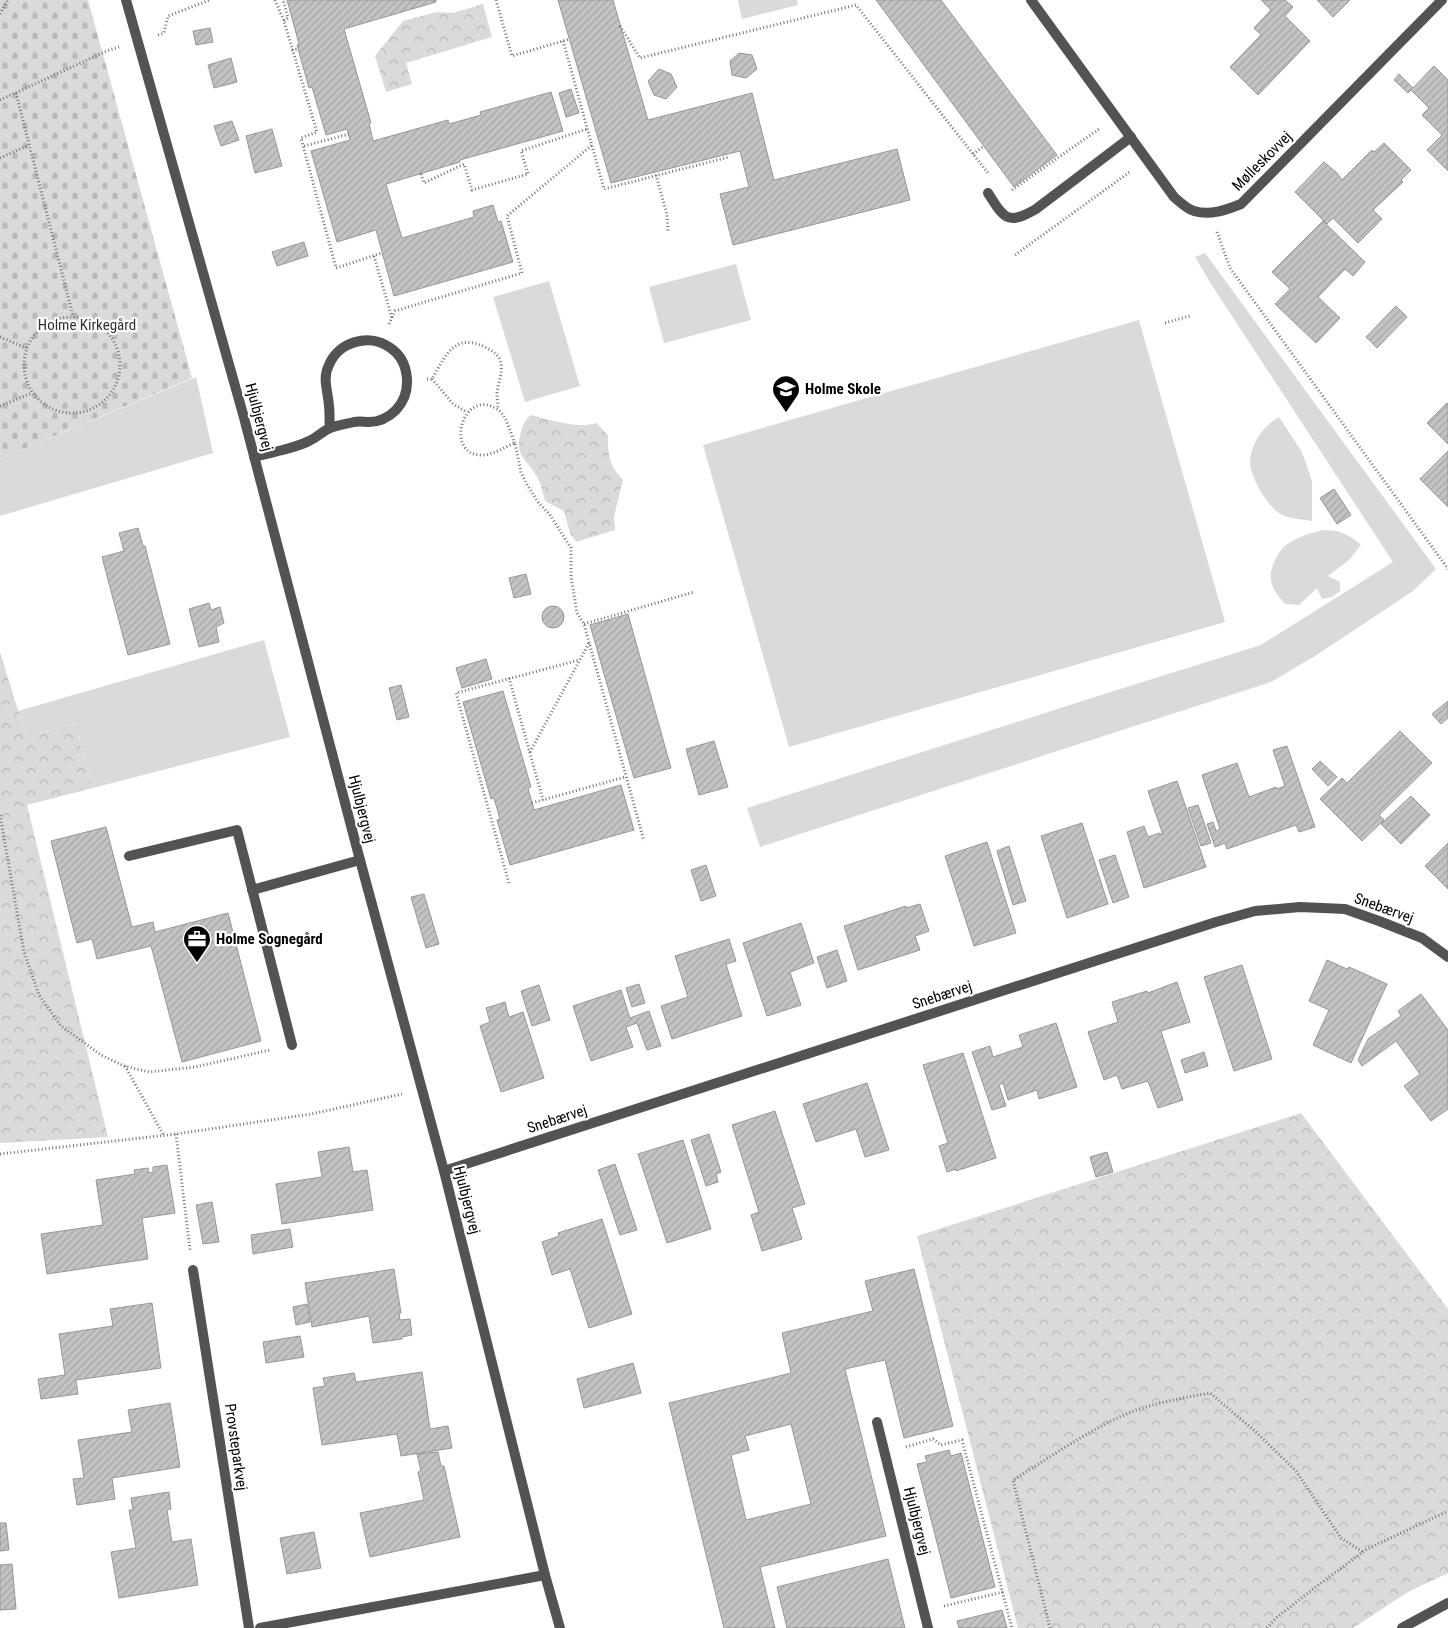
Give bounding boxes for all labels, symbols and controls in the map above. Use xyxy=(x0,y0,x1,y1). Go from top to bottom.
street label: Mølleskovvej xyxy=(1228,127,1296,195)
park label: Holme Kirkegård xyxy=(38,316,136,334)
school or university icon: Holme Skole xyxy=(771,374,801,413)
place label: Holme Skole xyxy=(805,380,881,398)
street label: Hjulbjergvej xyxy=(241,381,277,453)
street label: Hjulbjergvej xyxy=(345,773,379,845)
street label: Snebærvej xyxy=(1352,889,1416,927)
office icon: Holme Sognegård xyxy=(182,924,212,963)
place label: Holme Sognegård xyxy=(216,930,323,948)
street label: Snebærvej xyxy=(910,977,974,1013)
street label: Snebærvej xyxy=(525,1101,589,1137)
street label: Hjulbjergvej xyxy=(450,1164,484,1236)
street label: Provsteparkvej xyxy=(221,1402,251,1492)
street label: Hjulbjergvej xyxy=(900,1485,934,1557)

